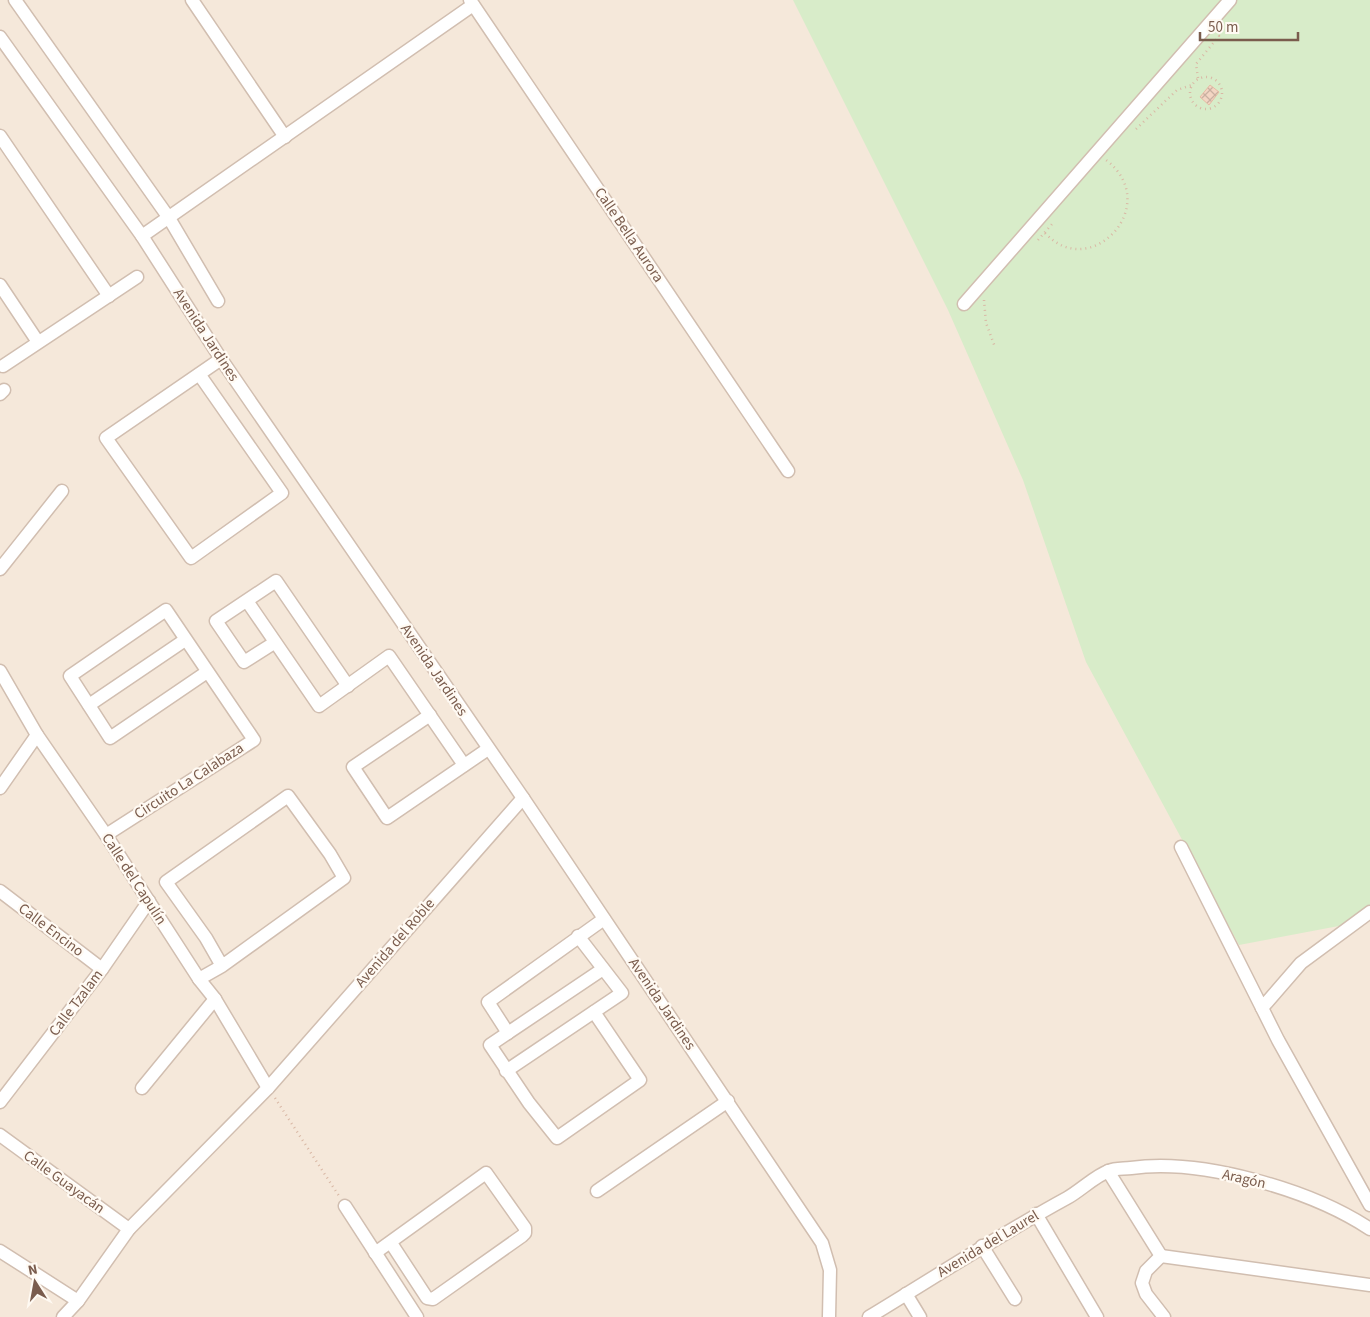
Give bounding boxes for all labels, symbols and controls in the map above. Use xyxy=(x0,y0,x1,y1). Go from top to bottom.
scale bar xyxy=(1200,10,1298,42)
text: 50 m xyxy=(1208,17,1238,38)
street label: Calle Bella Aurora xyxy=(589,183,669,287)
street label: Avenida Jardines xyxy=(168,284,244,386)
street label: Avenida Jardines xyxy=(395,620,473,720)
street label: Circuito La Calabaza xyxy=(130,738,248,824)
street label: Calle del Capulín xyxy=(97,829,171,929)
street label: Avenida del Roble xyxy=(350,894,440,992)
street label: Calle Encino xyxy=(14,898,88,962)
street label: Avenida Jardines xyxy=(623,954,701,1054)
street label: Calle Tzalam xyxy=(44,965,108,1041)
street label: Calle Guayacán xyxy=(19,1145,109,1219)
street label: Aragón xyxy=(1220,1164,1268,1194)
street label: Avenida del Laurel xyxy=(933,1205,1043,1283)
north arrow xyxy=(10,1257,60,1307)
text: N xyxy=(26,1260,39,1281)

